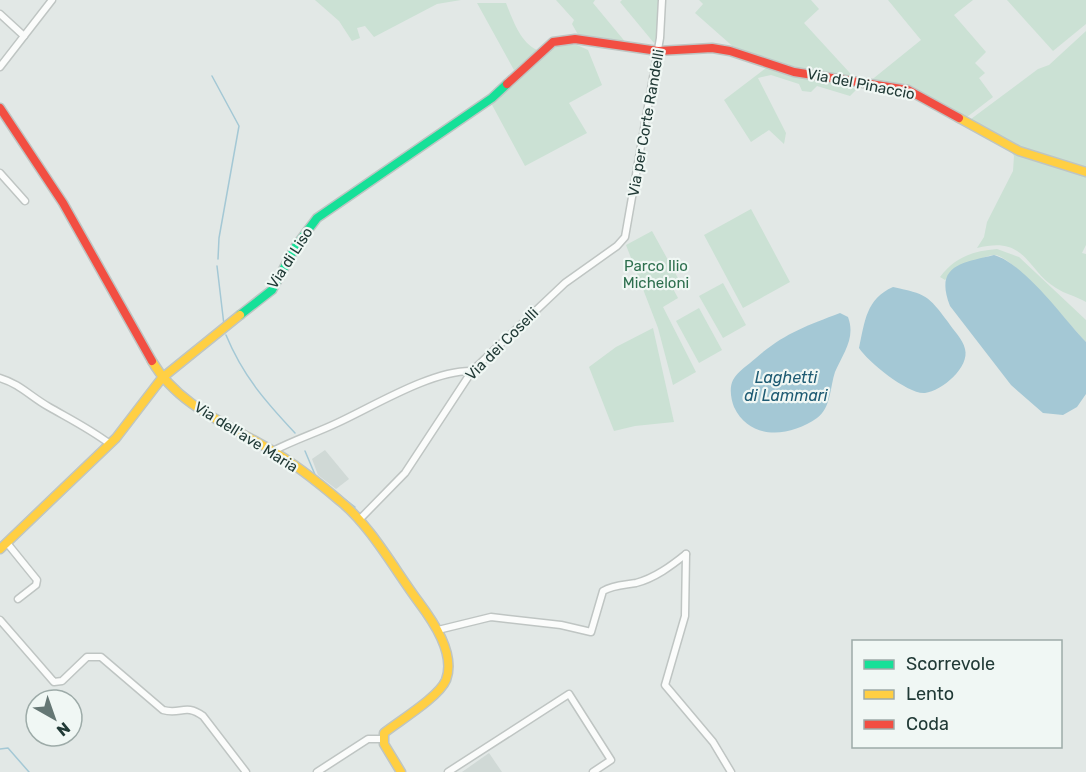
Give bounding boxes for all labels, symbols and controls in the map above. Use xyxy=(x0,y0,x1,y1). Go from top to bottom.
street label: Via per Corte Randelli xyxy=(624,48,668,198)
street label: Via del Pinaccio xyxy=(806,65,916,103)
street label: Via di Liso xyxy=(263,224,317,292)
park label: Parco Ilio Micheloni xyxy=(623,257,689,292)
street label: Via dei Coselli xyxy=(462,304,542,384)
water label: Laghetti di Lammari xyxy=(744,368,829,405)
street label: Via dell'ave Maria xyxy=(191,398,301,476)
legend xyxy=(852,640,1062,748)
text: Scorrevole xyxy=(906,653,995,675)
text: Lento xyxy=(906,683,954,705)
north arrow xyxy=(24,688,84,748)
text: Coda xyxy=(906,713,949,735)
text: N xyxy=(53,718,74,740)

